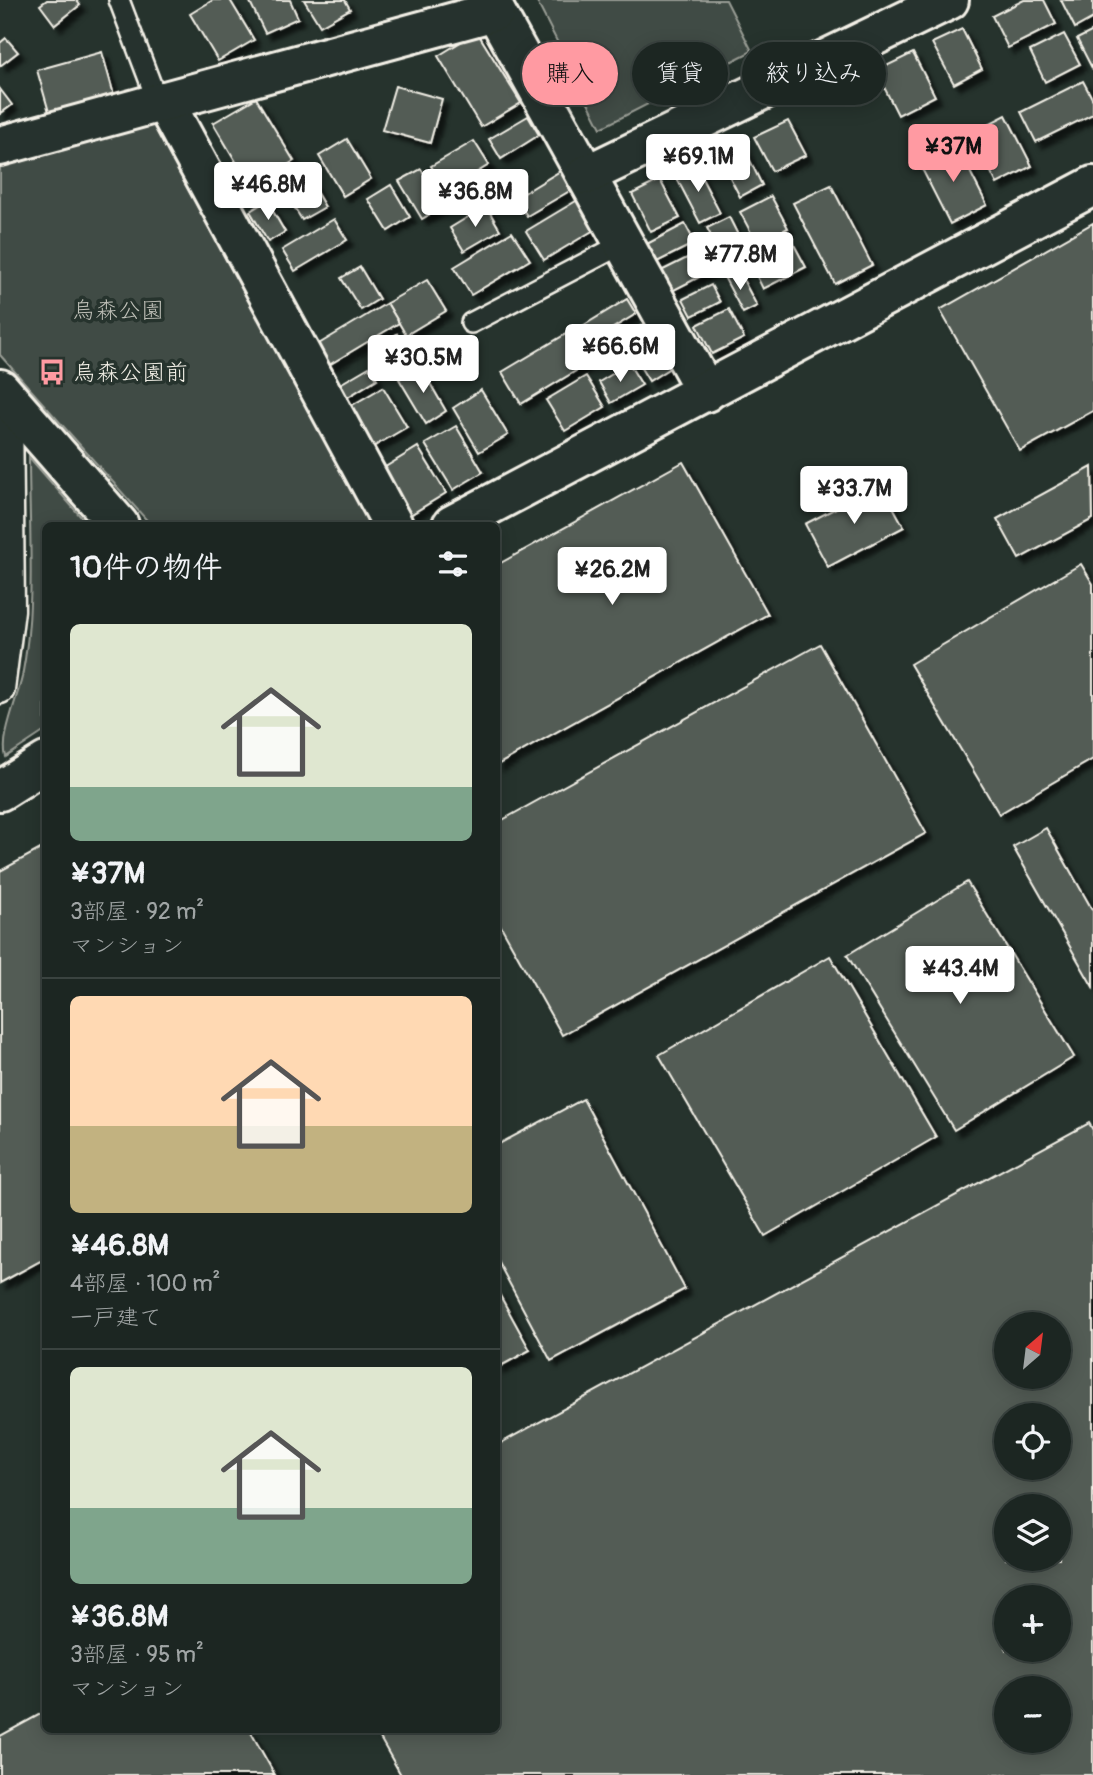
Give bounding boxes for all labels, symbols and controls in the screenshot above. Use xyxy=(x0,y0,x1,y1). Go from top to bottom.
chip: 購入 xyxy=(522,42,618,105)
chip: 賃貸 xyxy=(632,42,728,105)
chip: 絞り込み xyxy=(742,42,886,105)
pin: ¥37M xyxy=(912,124,994,184)
text: ¥37M xyxy=(924,132,982,161)
pin: ¥69.1M xyxy=(641,134,755,194)
text: ¥69.1M xyxy=(662,142,734,171)
pin: ¥46.8M xyxy=(211,162,325,222)
text: ¥46.8M xyxy=(230,170,306,199)
pin: ¥36.8M xyxy=(418,170,532,229)
text: ¥36.8M xyxy=(437,177,513,206)
pin: ¥77.8M xyxy=(683,232,797,292)
text: ¥77.8M xyxy=(703,240,777,269)
park label: 烏森公園 xyxy=(72,296,164,325)
pin: ¥66.6M xyxy=(563,324,677,384)
text: ¥66.6M xyxy=(581,332,659,361)
pin: ¥30.5M xyxy=(366,336,480,395)
text: ¥30.5M xyxy=(384,343,462,372)
bus stop icon: 烏森公園前 xyxy=(37,357,67,387)
place label: 烏森公園前 xyxy=(73,358,188,387)
pin: ¥33.7M xyxy=(797,466,911,526)
text: ¥33.7M xyxy=(816,474,892,503)
icon: filters xyxy=(434,545,472,583)
pin: ¥26.2M xyxy=(555,548,669,607)
text: 10件の物件 xyxy=(70,549,222,586)
text: ¥26.2M xyxy=(574,555,650,584)
icon: home xyxy=(208,669,334,795)
text: ¥37M xyxy=(70,855,145,892)
text: 3部屋 · 92 m² xyxy=(70,897,204,926)
text: マンション xyxy=(70,931,184,960)
pin: ¥43.4M xyxy=(903,946,1017,1006)
text: ¥43.4M xyxy=(921,954,999,983)
icon: home xyxy=(208,1041,334,1167)
text: ¥46.8M xyxy=(70,1227,169,1264)
text: 4部屋 · 100 m² xyxy=(70,1269,220,1298)
text: 一戸建て xyxy=(70,1303,162,1332)
north arrow xyxy=(994,1312,1071,1390)
map controls xyxy=(994,1312,1071,1753)
button: locate xyxy=(994,1403,1071,1480)
icon: home xyxy=(208,1412,334,1538)
button: layers xyxy=(994,1494,1071,1571)
button: + xyxy=(994,1585,1071,1662)
text: ¥36.8M xyxy=(70,1598,168,1635)
text: 3部屋 · 95 m² xyxy=(70,1640,204,1669)
text: マンション xyxy=(70,1674,184,1703)
button: − xyxy=(994,1676,1071,1753)

